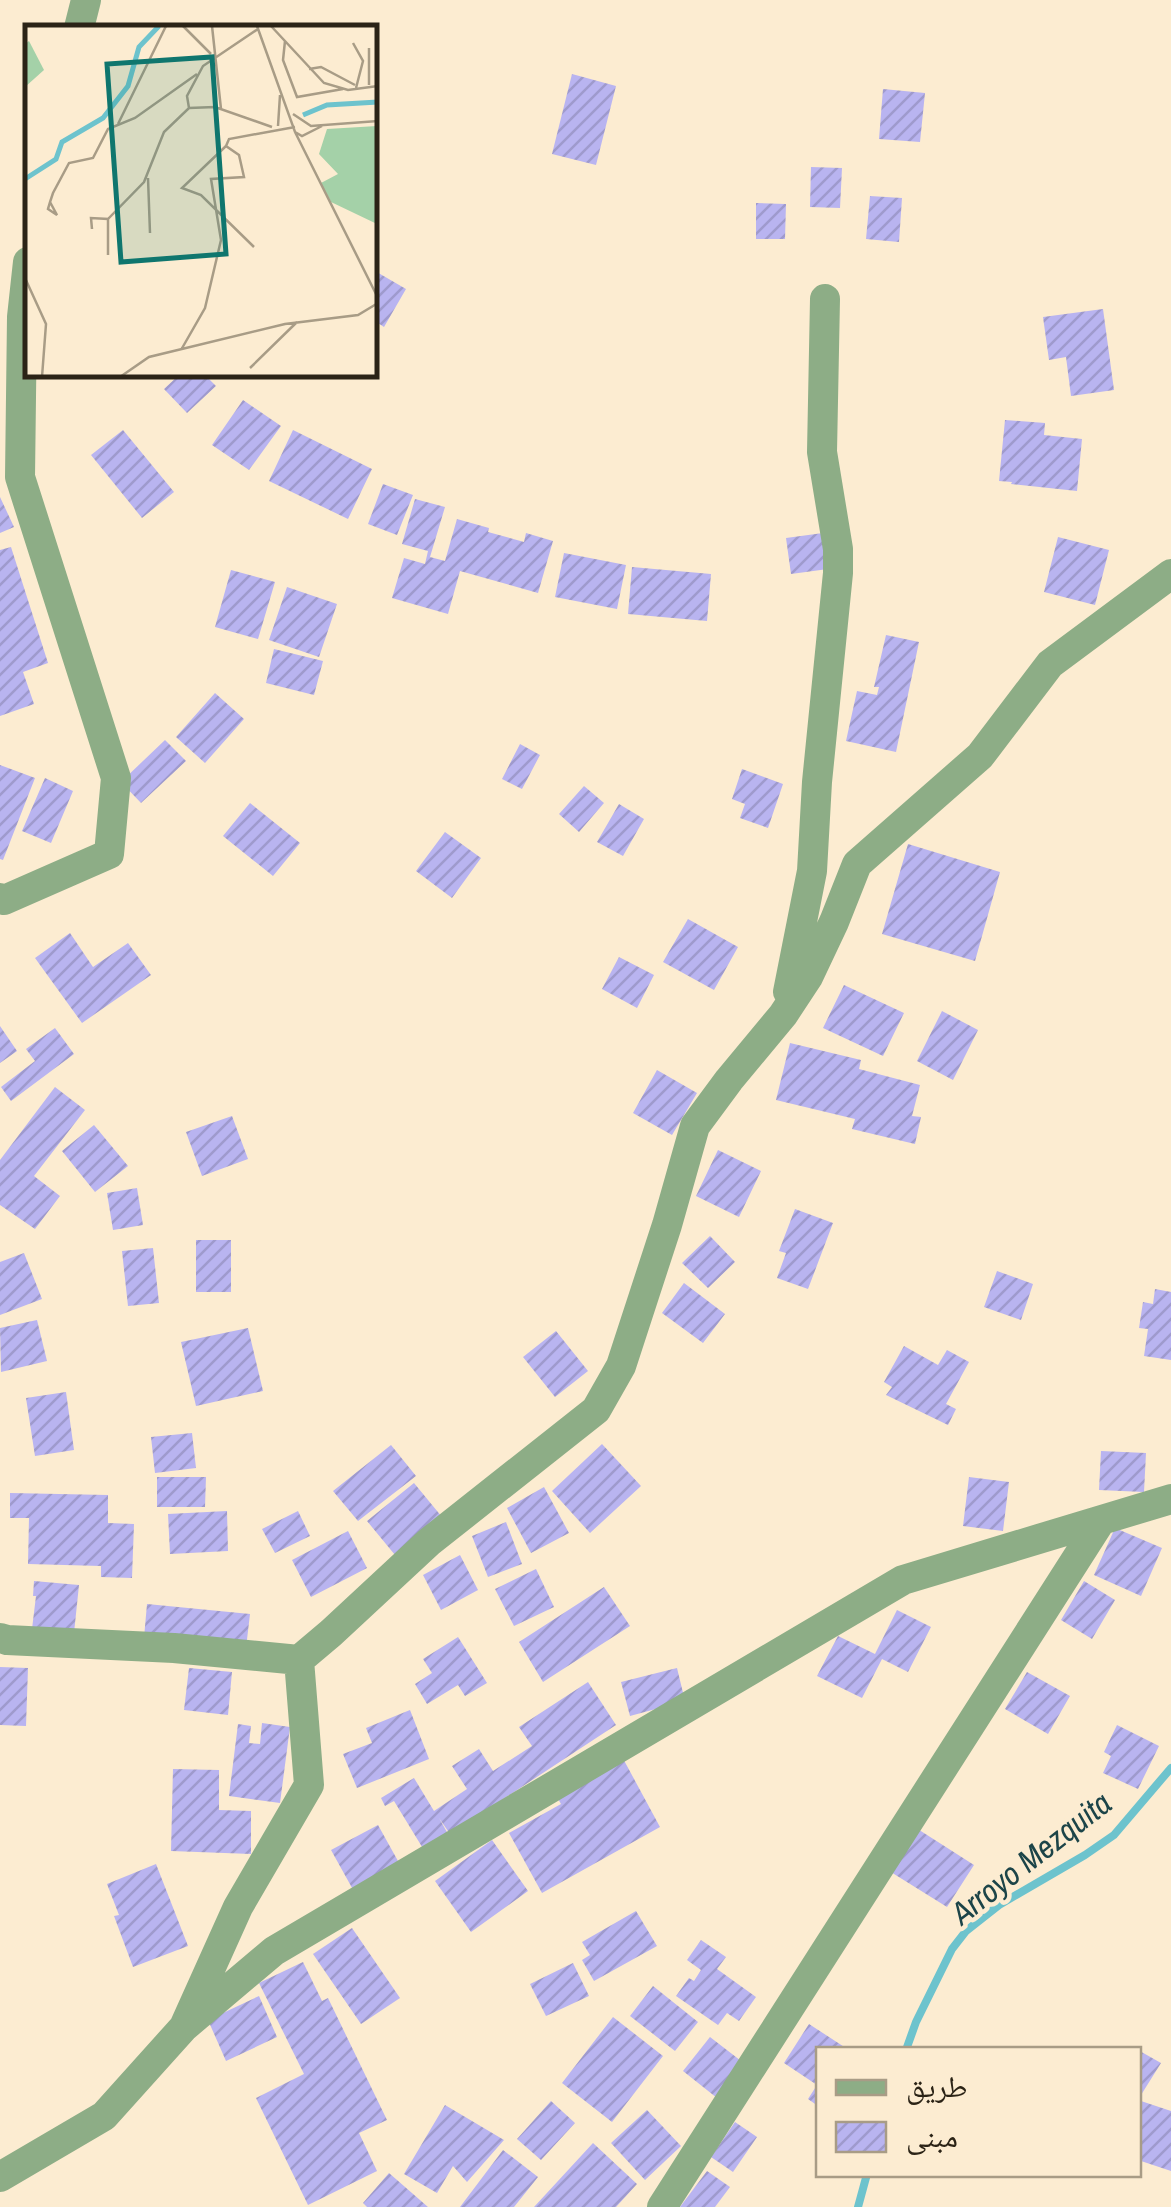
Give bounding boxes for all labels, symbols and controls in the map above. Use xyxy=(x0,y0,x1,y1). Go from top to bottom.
inset map xyxy=(25,25,378,378)
water label: Arroyo Mezquita xyxy=(940,1781,1120,1935)
legend xyxy=(816,2047,1141,2177)
text: طريق xyxy=(906,2066,967,2106)
text: مبنى xyxy=(906,2116,958,2156)

